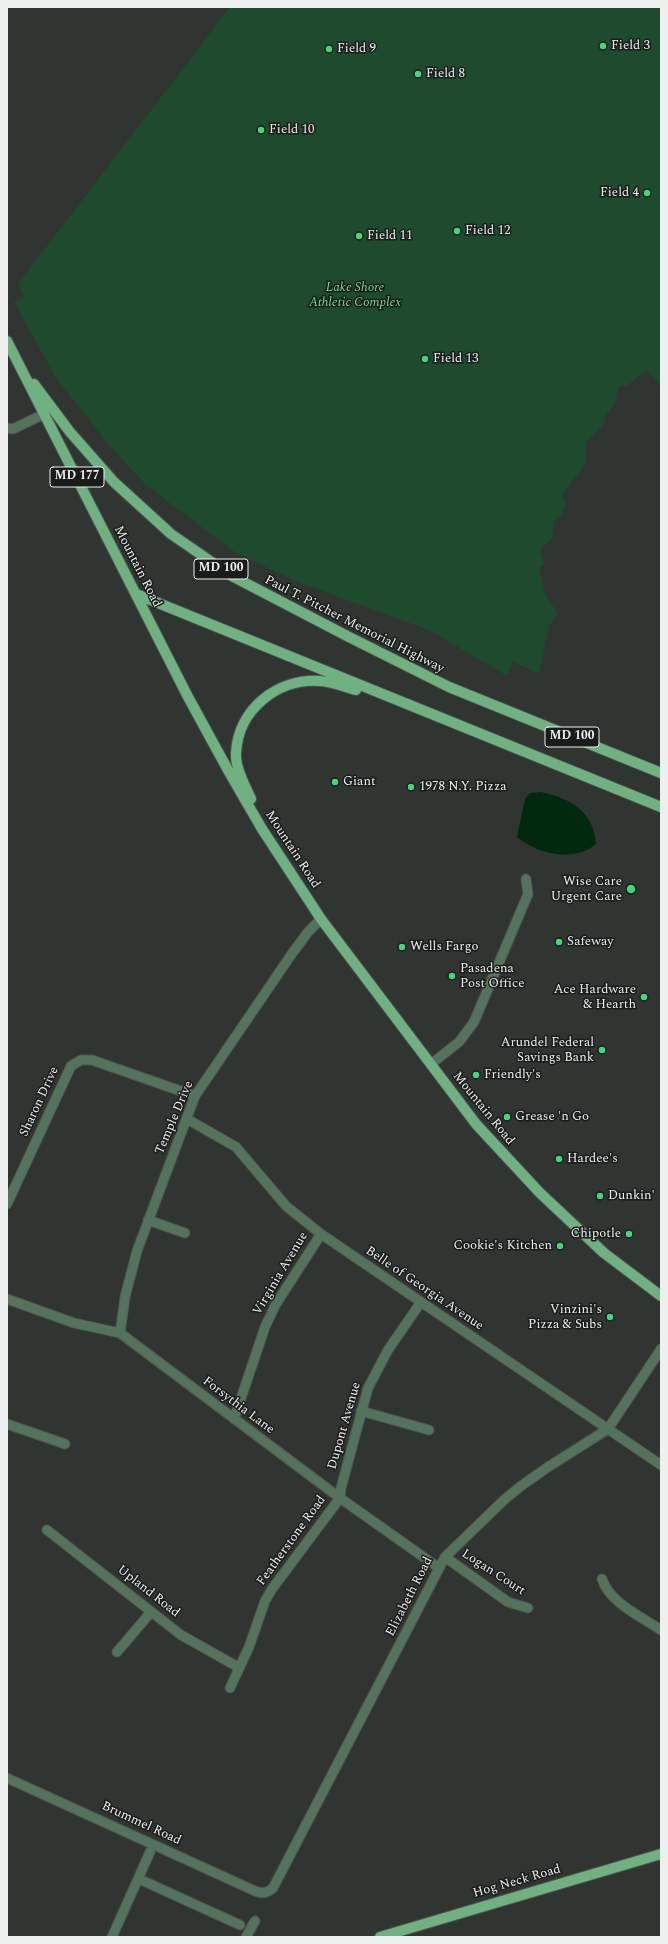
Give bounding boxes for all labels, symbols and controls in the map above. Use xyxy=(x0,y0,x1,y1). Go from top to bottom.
place label: Field 3 xyxy=(611,38,650,54)
place label: Field 9 xyxy=(337,41,376,57)
marker: Field 3 xyxy=(598,41,608,51)
marker: Field 9 xyxy=(324,44,334,54)
place label: Field 8 xyxy=(426,66,465,82)
marker: Field 8 xyxy=(413,69,423,79)
place label: Field 10 xyxy=(269,122,315,138)
marker: Field 10 xyxy=(256,125,266,135)
place label: Field 4 xyxy=(600,185,639,201)
marker: Field 4 xyxy=(642,188,652,198)
place label: Field 12 xyxy=(465,223,511,239)
marker: Field 12 xyxy=(452,226,462,236)
place label: Field 11 xyxy=(367,228,413,244)
marker: Field 11 xyxy=(354,231,364,241)
park label: Lake Shore Athletic Complex xyxy=(309,280,401,311)
place label: Field 13 xyxy=(433,351,479,367)
marker: Field 13 xyxy=(420,354,430,364)
road number: MD 177 xyxy=(50,467,104,487)
street label: Mountain Road xyxy=(110,524,164,610)
road number: MD 100 xyxy=(194,559,248,579)
street label: Paul T. Pitcher Memorial Highway xyxy=(262,573,446,677)
road number: MD 100 xyxy=(545,727,599,747)
place label: Giant xyxy=(343,774,376,790)
marker: Giant xyxy=(330,777,340,787)
place label: 1978 N.Y. Pizza xyxy=(419,779,507,795)
marker: 1978 N.Y. Pizza xyxy=(406,782,416,792)
street label: Mountain Road xyxy=(261,808,323,892)
place label: Wise Care Urgent Care xyxy=(551,874,622,905)
marker: Wise Care Urgent Care xyxy=(625,883,637,895)
place label: Safeway xyxy=(567,934,613,950)
marker: Safeway xyxy=(554,937,564,947)
place label: Wells Fargo xyxy=(410,939,479,955)
marker: Wells Fargo xyxy=(397,942,407,952)
place label: Pasadena Post Office xyxy=(460,961,524,992)
marker: Pasadena Post Office xyxy=(447,971,457,981)
place label: Ace Hardware & Hearth xyxy=(554,982,636,1013)
marker: Ace Hardware & Hearth xyxy=(639,992,649,1002)
place label: Arundel Federal Savings Bank xyxy=(501,1035,594,1066)
marker: Arundel Federal Savings Bank xyxy=(597,1045,607,1055)
street label: Sharon Drive xyxy=(17,1064,63,1140)
place label: Friendly's xyxy=(484,1067,541,1083)
street label: Mountain Road xyxy=(449,1069,517,1149)
marker: Friendly's xyxy=(471,1070,481,1080)
street label: Temple Drive xyxy=(153,1079,197,1157)
place label: Grease 'n Go xyxy=(515,1109,589,1125)
marker: Grease 'n Go xyxy=(502,1112,512,1122)
place label: Hardee's xyxy=(567,1151,618,1167)
marker: Hardee's xyxy=(554,1154,564,1164)
place label: Dunkin' xyxy=(608,1188,655,1204)
marker: Dunkin' xyxy=(595,1191,605,1201)
place label: Chipotle xyxy=(571,1226,621,1242)
marker: Chipotle xyxy=(624,1229,634,1239)
street label: Virginia Avenue xyxy=(250,1230,312,1318)
place label: Cookie's Kitchen xyxy=(453,1238,552,1254)
marker: Cookie's Kitchen xyxy=(555,1241,565,1251)
street label: Belle of Georgia Avenue xyxy=(362,1244,486,1334)
place label: Vinzini's Pizza & Subs xyxy=(528,1302,602,1333)
marker: Vinzini's Pizza & Subs xyxy=(605,1312,615,1322)
street label: Forsythia Lane xyxy=(199,1374,277,1438)
street label: Dupont Avenue xyxy=(325,1381,365,1471)
street label: Featherstone Road xyxy=(254,1493,330,1589)
street label: Logan Court xyxy=(458,1547,528,1599)
street label: Elizabeth Road xyxy=(383,1555,437,1639)
street label: Upland Road xyxy=(114,1563,182,1621)
street label: Brummel Road xyxy=(99,1799,183,1849)
street label: Hog Neck Road xyxy=(471,1862,563,1902)

